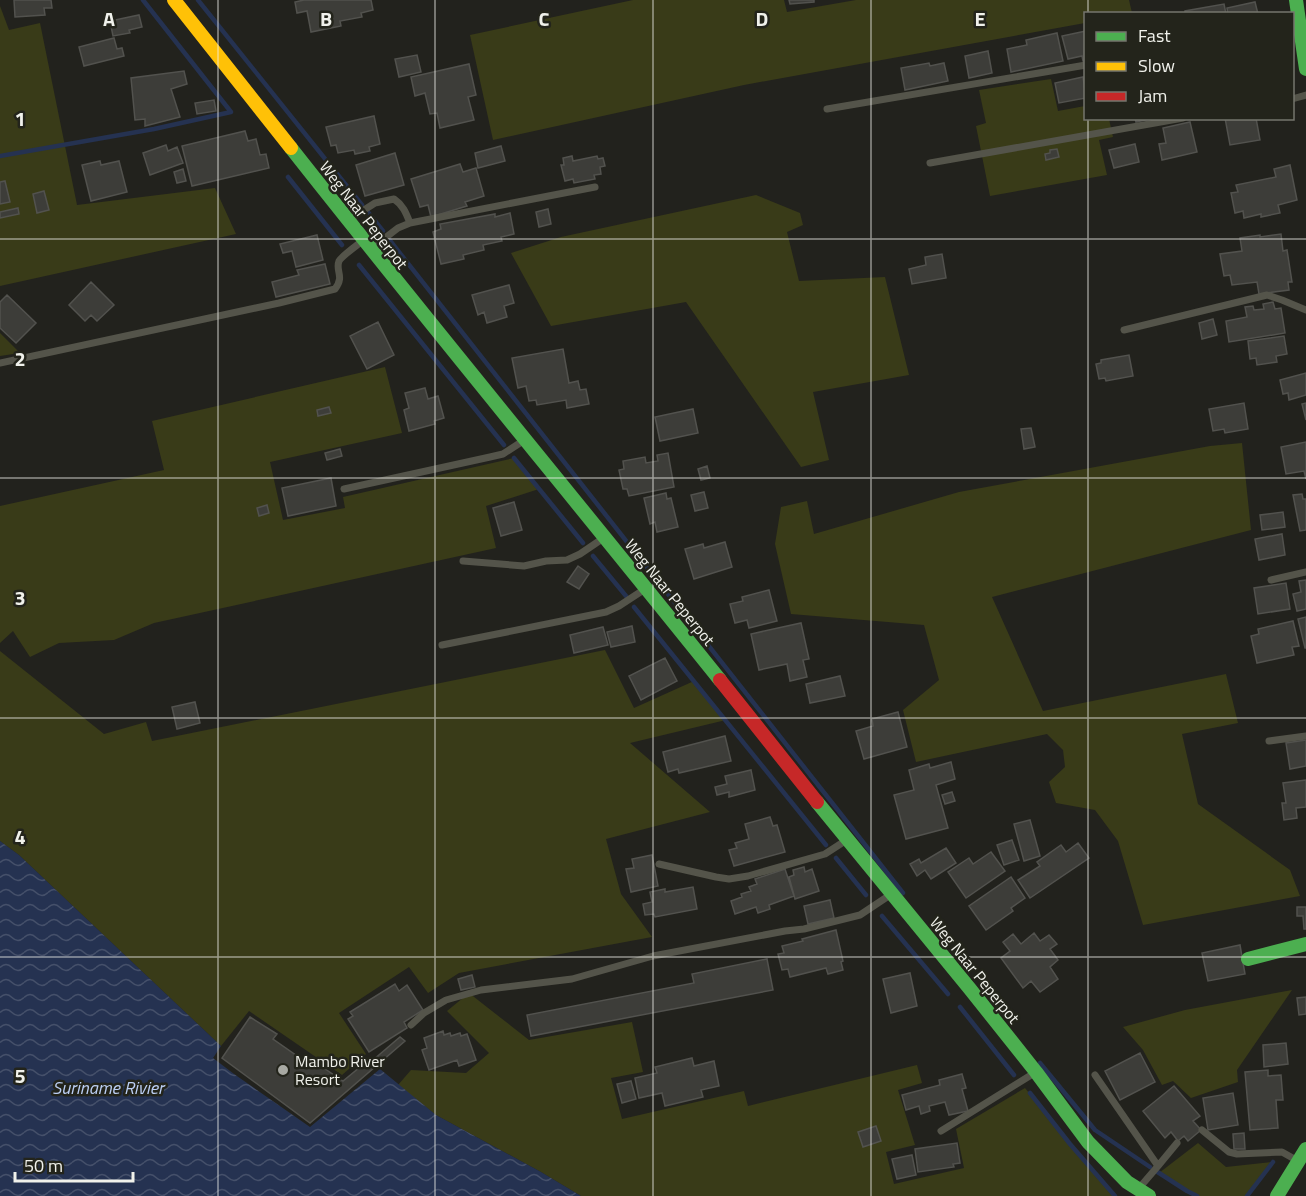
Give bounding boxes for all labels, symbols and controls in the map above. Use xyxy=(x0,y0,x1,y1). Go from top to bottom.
text: A xyxy=(103,3,115,34)
text: B xyxy=(320,3,332,34)
text: C xyxy=(539,3,550,34)
text: D xyxy=(756,3,768,34)
text: E xyxy=(974,3,986,34)
legend xyxy=(1084,12,1294,120)
text: Fast xyxy=(1138,22,1171,49)
text: Slow xyxy=(1138,52,1175,79)
text: Jam xyxy=(1138,82,1167,109)
text: 1 xyxy=(14,103,26,134)
street label: Weg Naar Peperpot xyxy=(314,156,414,275)
text: 2 xyxy=(14,343,26,374)
street label: Weg Naar Peperpot xyxy=(619,533,721,651)
text: 3 xyxy=(14,582,26,613)
text: 4 xyxy=(14,821,26,852)
street label: Weg Naar Peperpot xyxy=(924,911,1026,1029)
place label: Mambo River Resort xyxy=(295,1049,385,1091)
text: 5 xyxy=(14,1060,26,1091)
marker: Mambo River Resort xyxy=(276,1063,290,1077)
water label: Suriname Rivier xyxy=(52,1074,166,1101)
scale bar xyxy=(15,1145,134,1183)
text: 50 m xyxy=(24,1152,63,1179)

